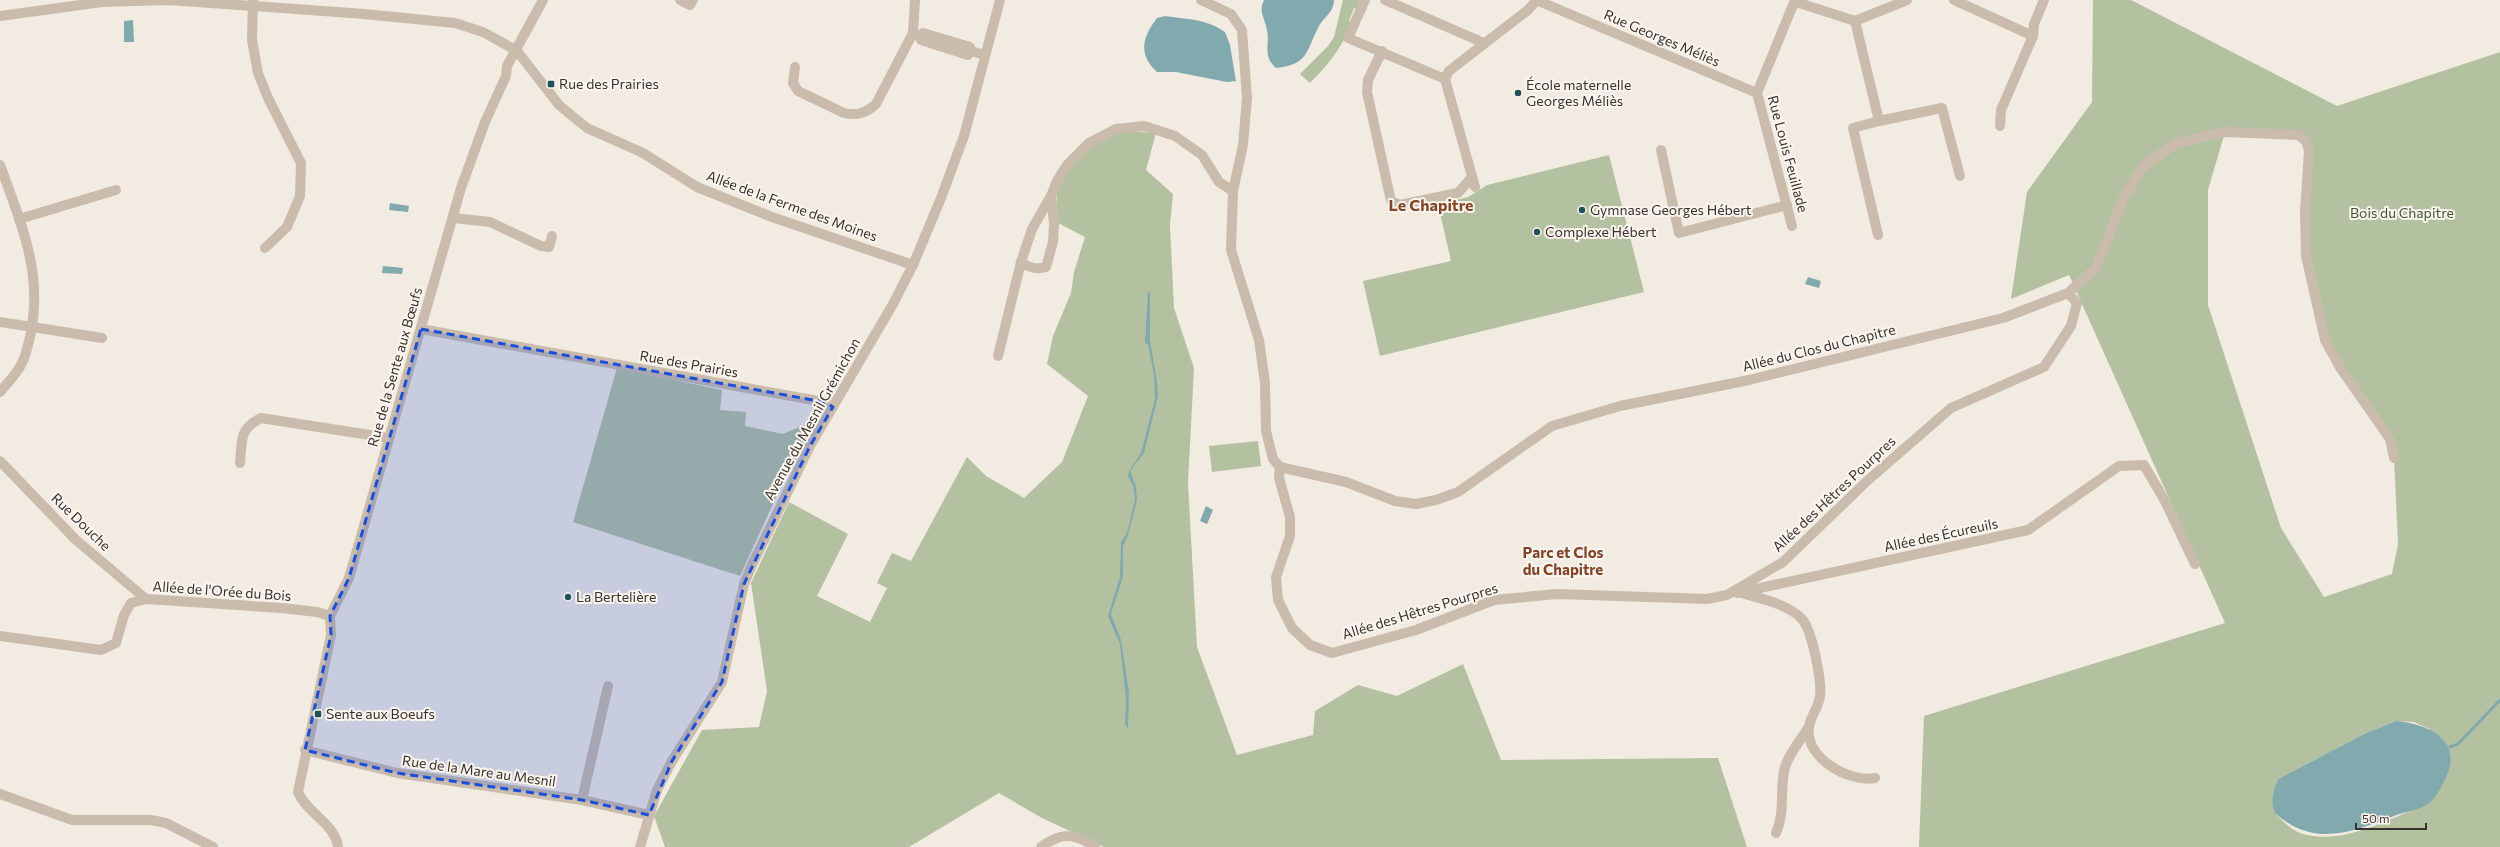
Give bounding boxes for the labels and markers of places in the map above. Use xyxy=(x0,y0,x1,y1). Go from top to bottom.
place label: Rue des Prairies xyxy=(559,75,659,92)
place label: École maternelle Georges Méliès xyxy=(1526,76,1631,109)
marker: Rue des Prairies xyxy=(546,79,556,89)
marker: École maternelle Georges Méliès xyxy=(1513,88,1523,98)
place label: Gymnase Georges Hébert xyxy=(1590,201,1752,218)
marker: Gymnase Georges Hébert xyxy=(1577,205,1587,215)
place label: Complexe Hébert xyxy=(1545,223,1657,240)
marker: Complexe Hébert xyxy=(1532,227,1542,237)
place label: La Bertelière xyxy=(576,588,656,605)
marker: La Bertelière xyxy=(563,592,573,602)
place label: Sente aux Boeufs xyxy=(326,705,435,722)
marker: Sente aux Boeufs xyxy=(313,709,323,719)

